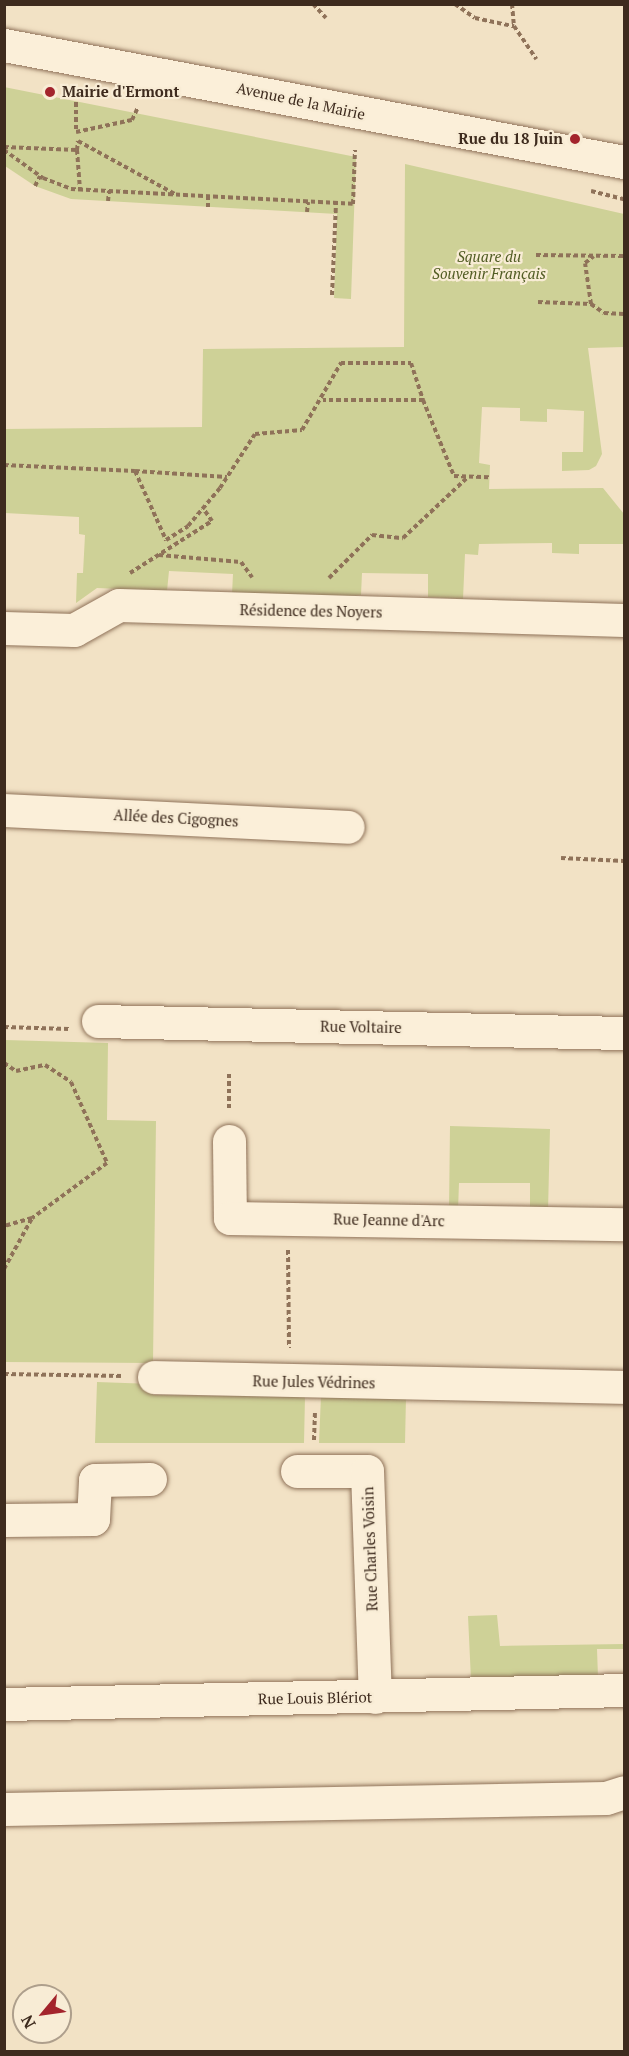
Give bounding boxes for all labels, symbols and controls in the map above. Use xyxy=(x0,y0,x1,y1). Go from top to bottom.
street label: Avenue de la Mairie xyxy=(235,79,367,123)
place label: Mairie d'Ermont xyxy=(62,83,179,101)
marker: Mairie d'Ermont xyxy=(43,85,57,99)
place label: Rue du 18 Juin xyxy=(458,130,563,148)
marker: Rue du 18 Juin xyxy=(568,132,582,146)
park label: Square du Souvenir Français xyxy=(432,247,546,282)
street label: Résidence des Noyers xyxy=(240,601,382,621)
street label: Allée des Cigognes xyxy=(113,806,239,830)
street label: Rue Voltaire xyxy=(320,1017,402,1037)
street label: Rue Jeanne d'Arc xyxy=(333,1210,445,1230)
street label: Rue Jules Védrines xyxy=(252,1372,376,1392)
street label: Rue Charles Voisin xyxy=(359,1486,381,1612)
street label: Rue Louis Blériot xyxy=(258,1688,372,1708)
north arrow xyxy=(12,1984,72,2044)
text: N xyxy=(15,2011,41,2032)

